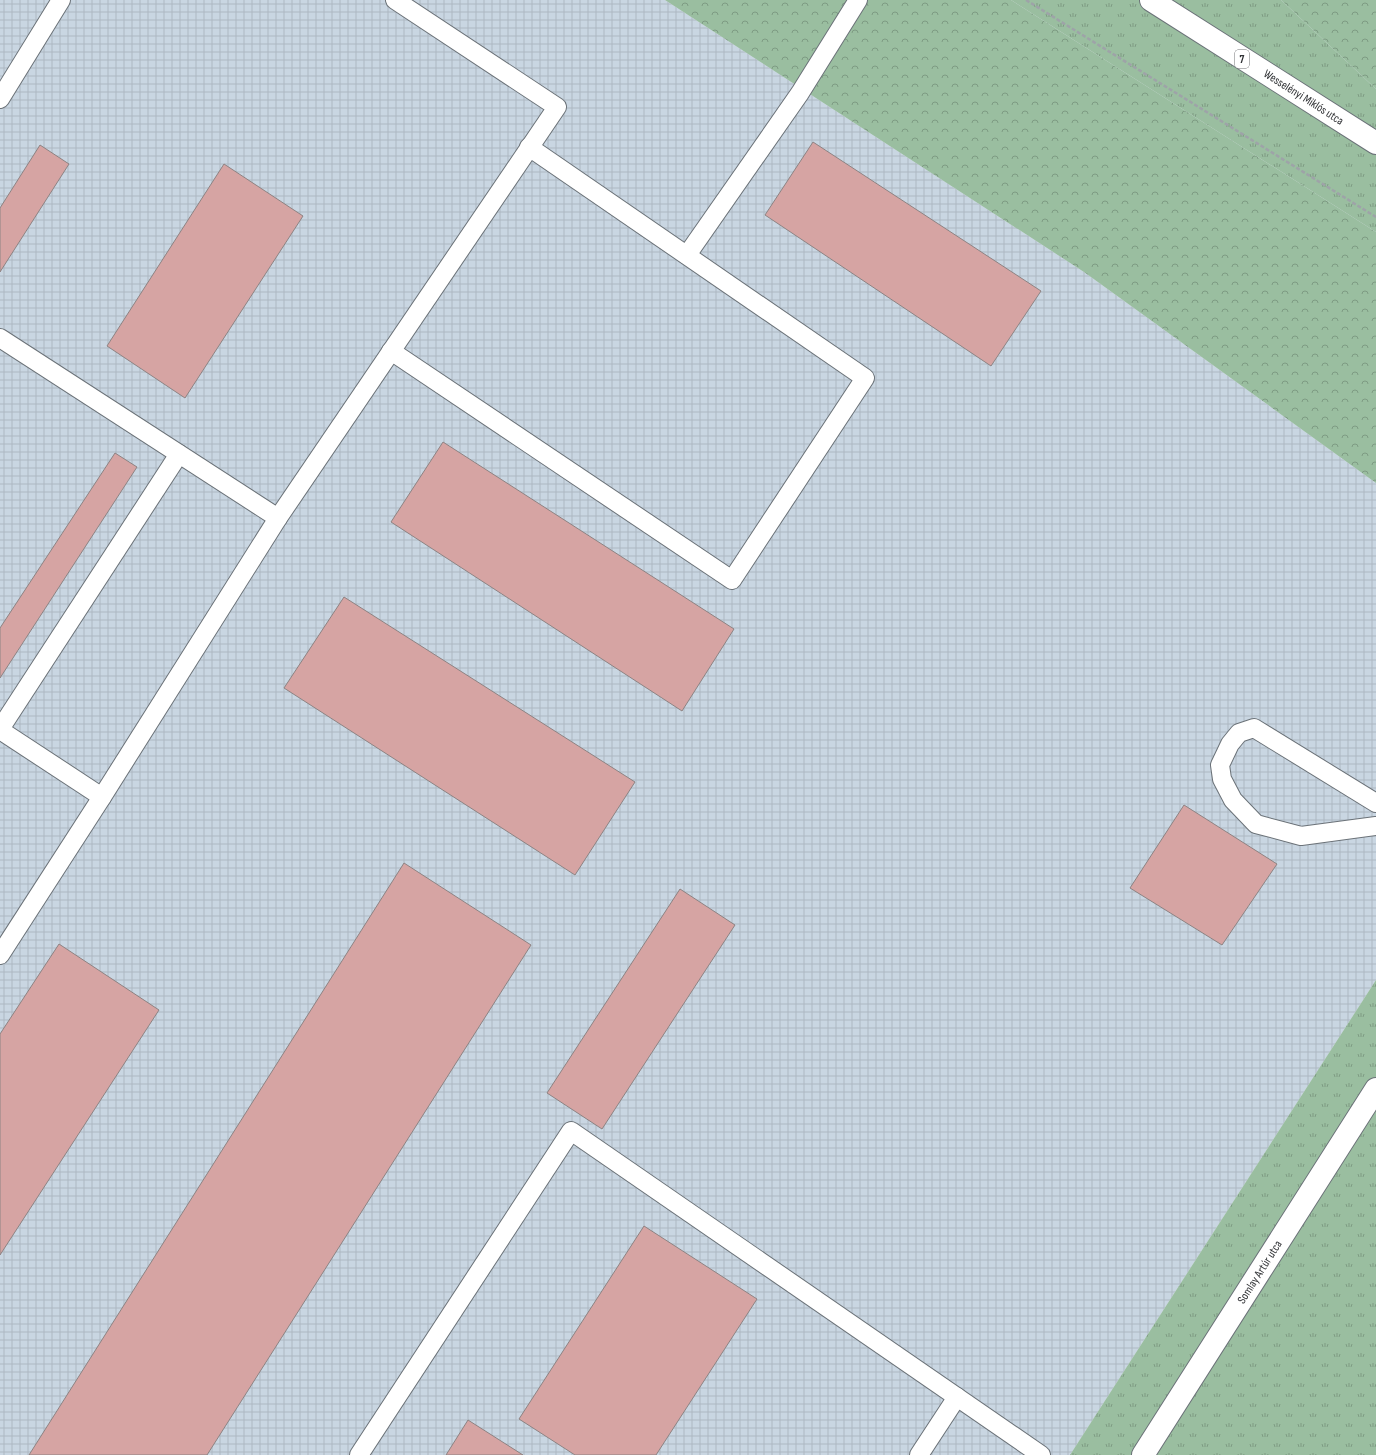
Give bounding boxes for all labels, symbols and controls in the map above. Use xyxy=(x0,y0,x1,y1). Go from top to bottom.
road number: 7 xyxy=(1235,50,1249,68)
street label: Wesselényi Miklós utca xyxy=(1261,66,1347,129)
street label: Somlay Artúr utca xyxy=(1234,1237,1286,1307)

